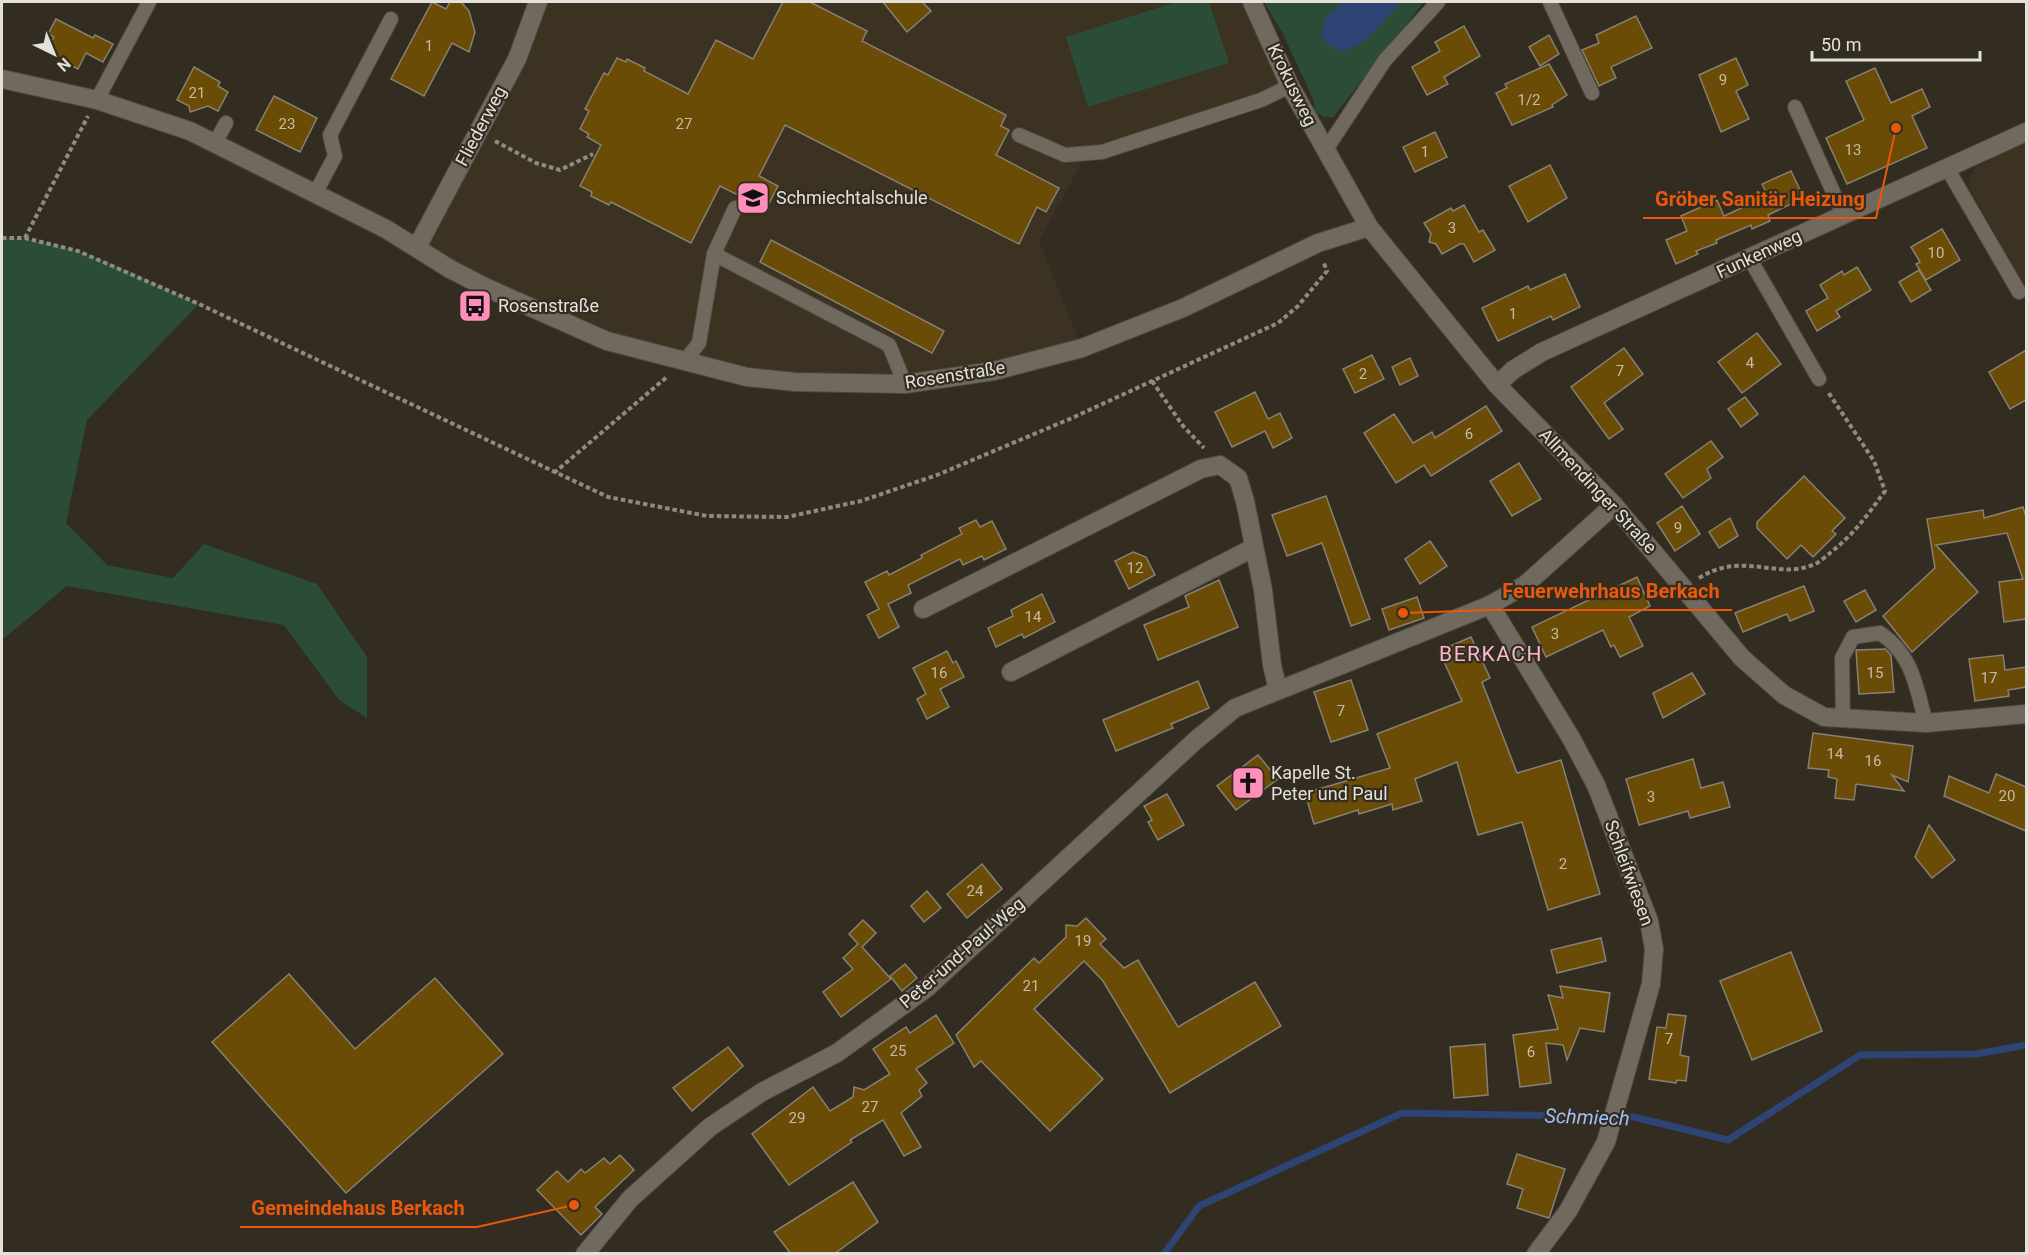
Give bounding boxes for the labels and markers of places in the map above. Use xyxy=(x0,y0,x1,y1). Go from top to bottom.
school or university icon: Schmiechtalschule xyxy=(735,180,771,216)
callout: Gröber Sanitär Heizung xyxy=(1643,180,1876,218)
place label: Schmiechtalschule xyxy=(776,187,928,208)
bus stop icon: Rosenstraße xyxy=(457,288,493,324)
place label: Rosenstraße xyxy=(498,295,599,316)
callout: Feuerwehrhaus Berkach xyxy=(1491,572,1732,610)
place label: Kapelle St. Peter und Paul xyxy=(1271,762,1388,804)
church icon: Kapelle St. Peter und Paul xyxy=(1230,765,1266,801)
callout: Gemeindehaus Berkach xyxy=(240,1189,477,1227)

